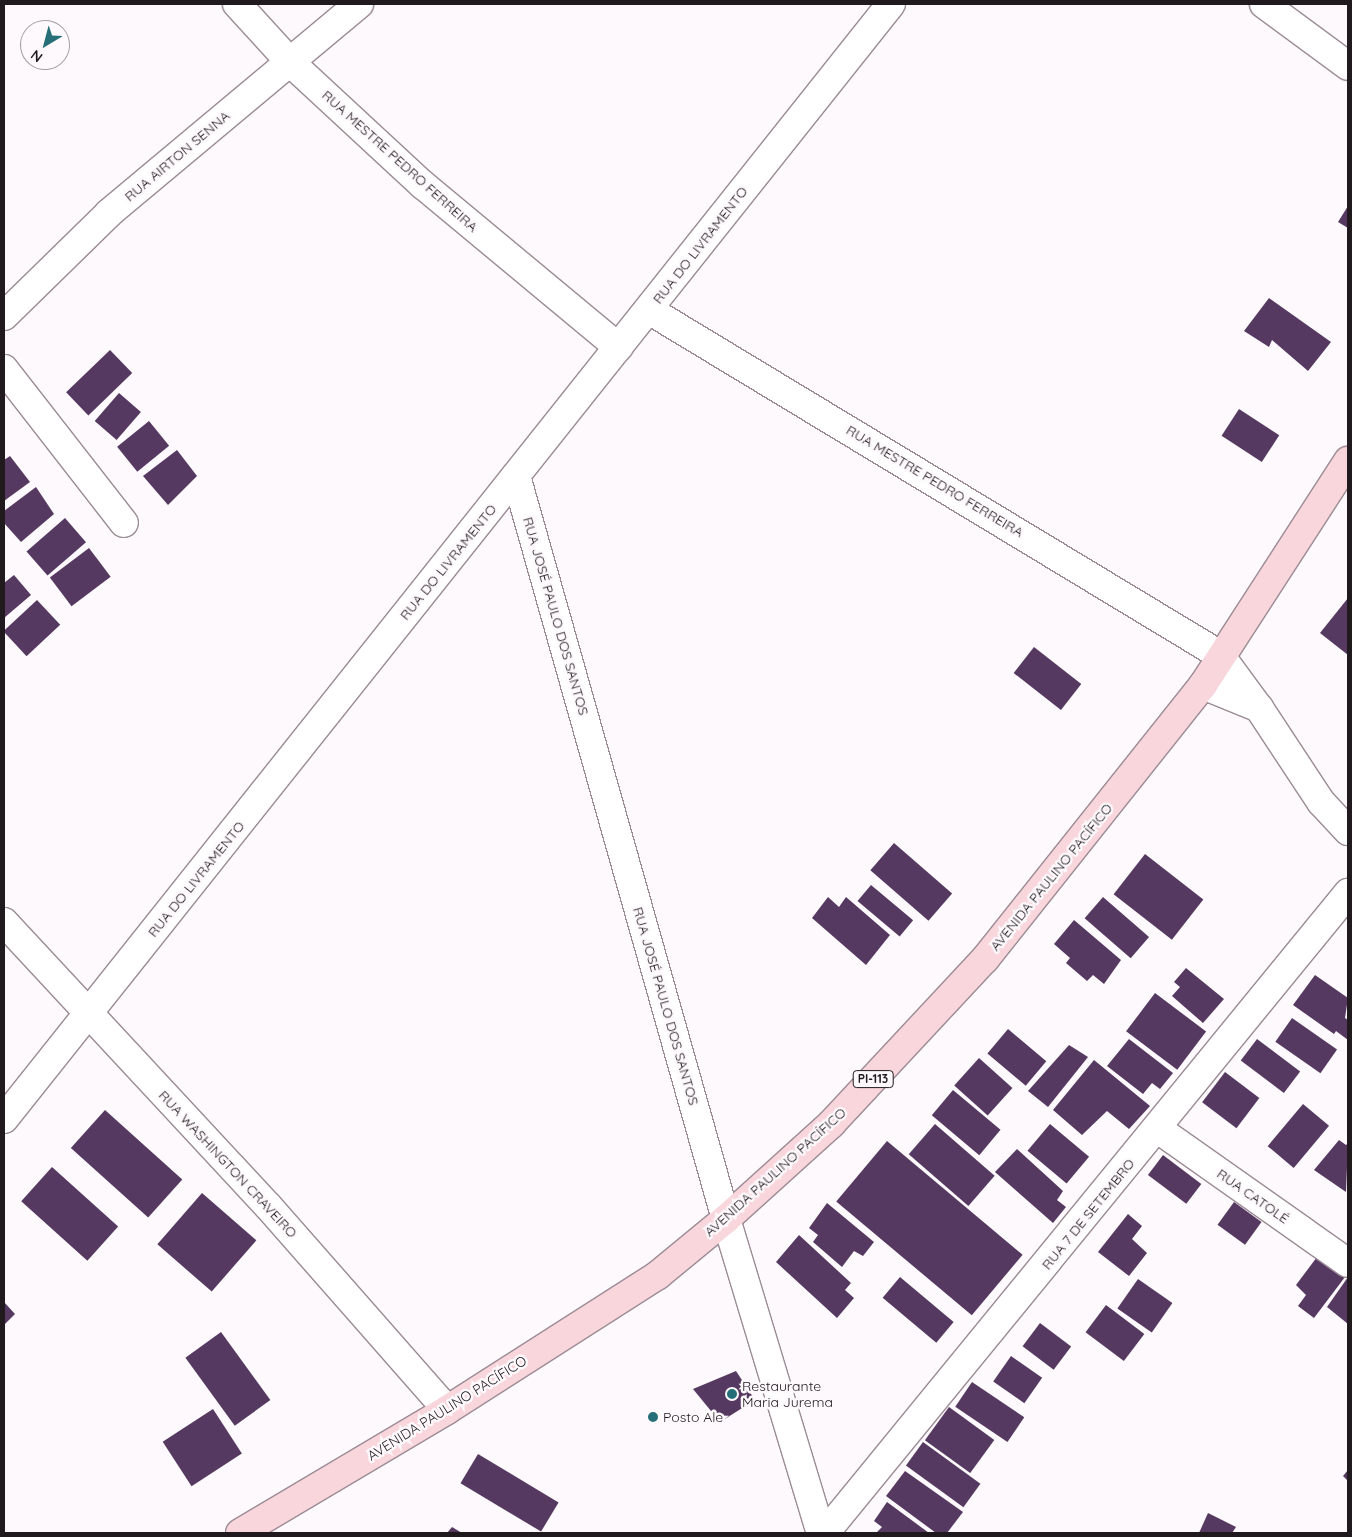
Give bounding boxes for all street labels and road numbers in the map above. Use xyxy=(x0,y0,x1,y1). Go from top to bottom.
street label: RUA MESTRE PEDRO FERREIRA xyxy=(319,87,481,235)
street label: RUA AIRTON SENNA xyxy=(121,107,233,205)
street label: RUA DO LIVRAMENTO xyxy=(649,183,751,307)
street label: RUA MESTRE PEDRO FERREIRA xyxy=(843,421,1027,541)
street label: RUA DO LIVRAMENTO xyxy=(396,501,500,623)
street label: RUA JOSÉ PAULO DOS SANTOS xyxy=(520,515,592,717)
street label: AVENIDA PAULINO PACÍFICO xyxy=(986,800,1116,954)
street label: RUA DO LIVRAMENTO xyxy=(144,818,248,940)
street label: RUA JOSÉ PAULO DOS SANTOS xyxy=(630,905,702,1107)
road number: PI-113 xyxy=(852,1070,894,1088)
street label: RUA WASHINGTON CRAVEIRO xyxy=(155,1087,301,1241)
street label: AVENIDA PAULINO PACÍFICO xyxy=(701,1104,849,1240)
street label: RUA 7 DE SETEMBRO xyxy=(1038,1155,1138,1273)
street label: RUA CATOLÉ xyxy=(1214,1165,1292,1227)
street label: AVENIDA PAULINO PACÍFICO xyxy=(364,1352,530,1464)

